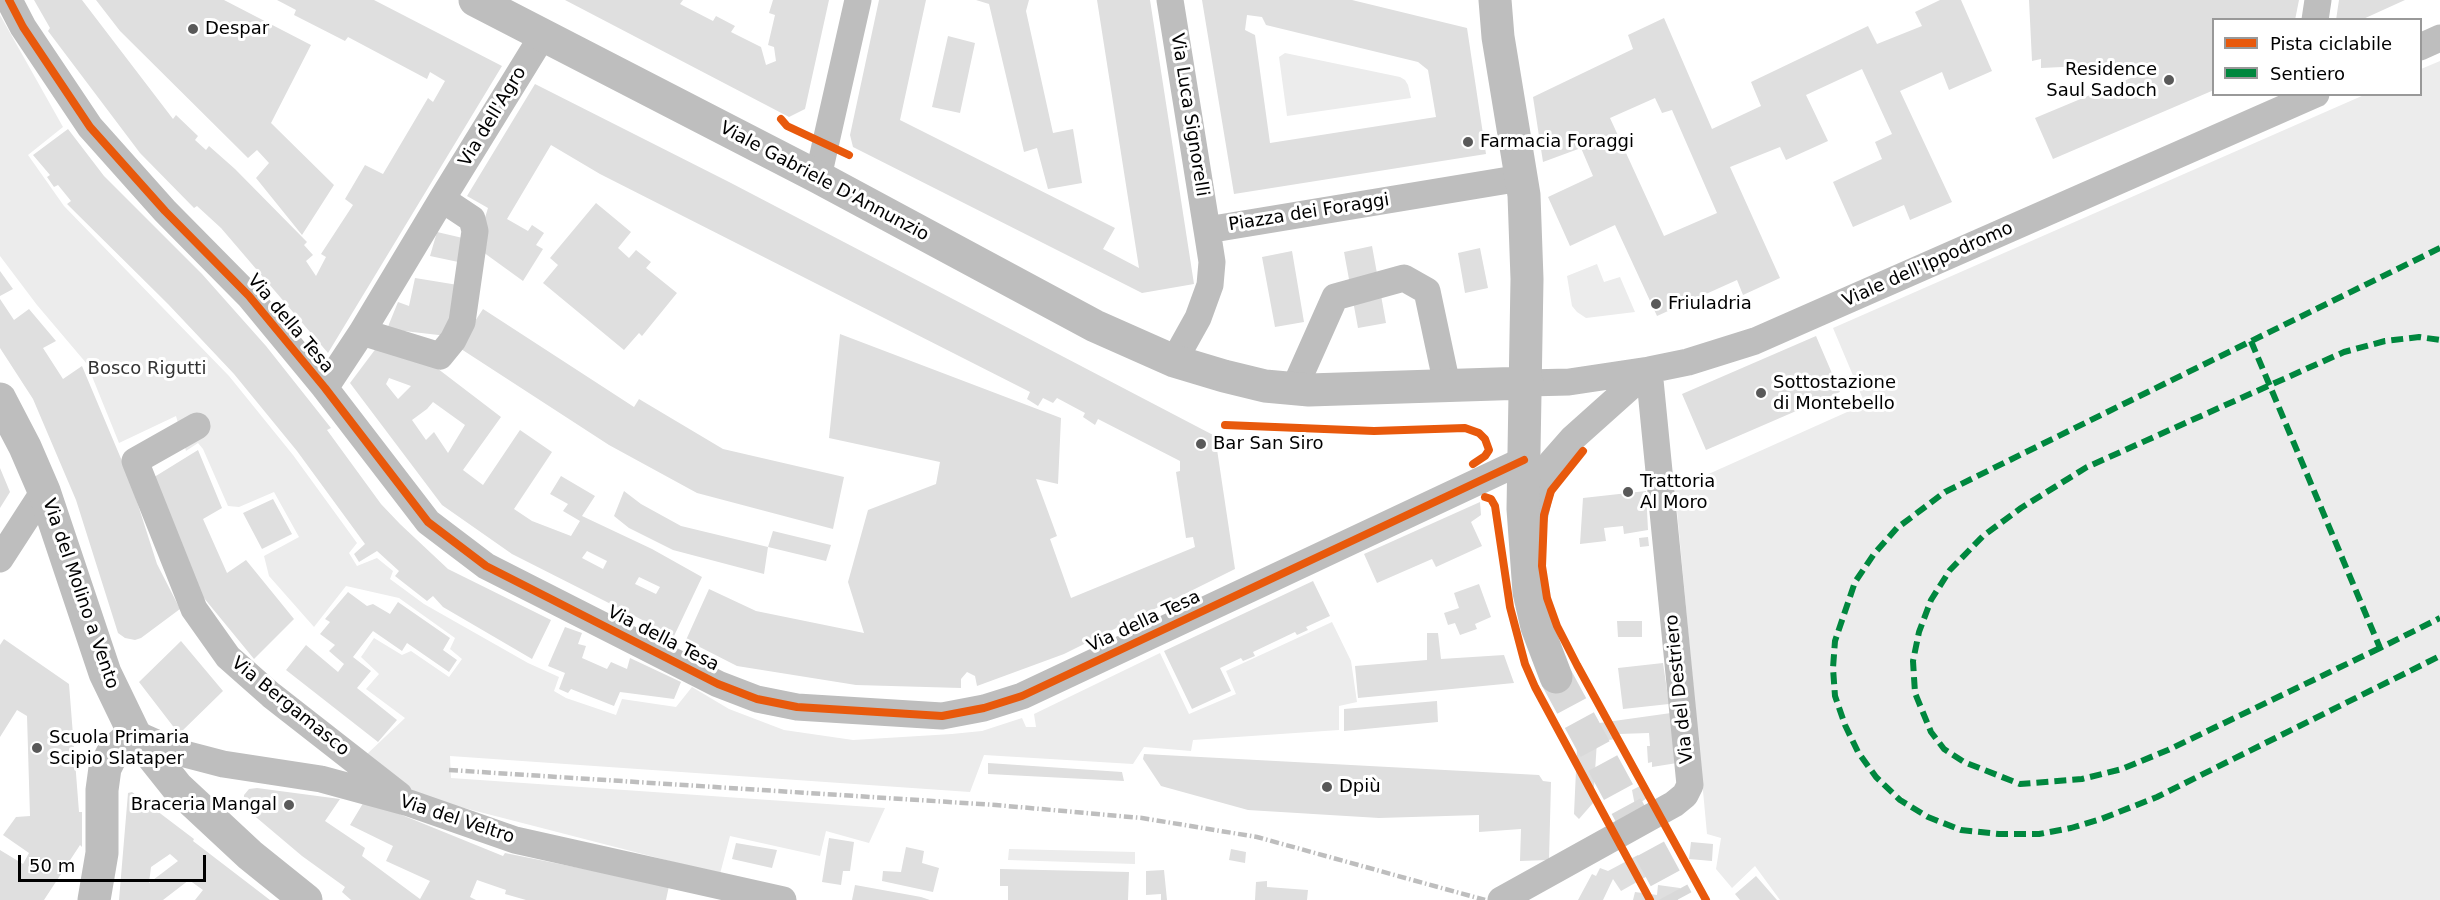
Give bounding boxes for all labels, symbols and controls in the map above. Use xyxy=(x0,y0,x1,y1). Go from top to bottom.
place label: Despar xyxy=(205,18,269,40)
legend xyxy=(2212,18,2422,96)
marker: Despar xyxy=(186,22,200,36)
street label: Via Luca Signorelli xyxy=(1165,32,1213,198)
text: Pista ciclabile xyxy=(2270,33,2392,54)
place label: Residence Saul Sadoch xyxy=(2046,59,2157,101)
street label: Via dell'Agro xyxy=(455,63,531,171)
text: Sentiero xyxy=(2270,63,2345,84)
marker: Residence Saul Sadoch xyxy=(2162,73,2176,87)
street label: Viale Gabriele D'Annunzio xyxy=(716,118,932,246)
place label: Farmacia Foraggi xyxy=(1480,131,1634,153)
marker: Farmacia Foraggi xyxy=(1461,135,1475,149)
street label: Piazza dei Foraggi xyxy=(1227,190,1391,236)
street label: Viale dell'Ippodromo xyxy=(1839,218,2017,312)
street label: Via della Tesa xyxy=(242,270,338,378)
place label: Friuladria xyxy=(1668,293,1752,315)
marker: Friuladria xyxy=(1649,297,1663,311)
park label: Bosco Rigutti xyxy=(88,358,206,380)
place label: Sottostazione di Montebello xyxy=(1773,372,1896,415)
marker: Sottostazione di Montebello xyxy=(1754,386,1768,400)
place label: Bar San Siro xyxy=(1213,433,1324,455)
marker: Bar San Siro xyxy=(1194,437,1208,451)
place label: Trattoria Al Moro xyxy=(1640,471,1715,514)
marker: Trattoria Al Moro xyxy=(1621,485,1635,499)
street label: Via del Molino a Vento xyxy=(37,496,123,692)
street label: Via della Tesa xyxy=(1084,586,1204,658)
street label: Via della Tesa xyxy=(604,602,722,676)
street label: Via del Destriero xyxy=(1661,613,1699,765)
street label: Via Bergamasco xyxy=(227,653,353,761)
place label: Scuola Primaria Scipio Slataper xyxy=(49,727,189,770)
marker: Scuola Primaria Scipio Slataper xyxy=(30,741,44,755)
place label: Dpiù xyxy=(1339,776,1381,798)
marker: Dpiù xyxy=(1320,780,1334,794)
street label: Via del Veltro xyxy=(397,791,517,849)
place label: Braceria Mangal xyxy=(131,794,277,816)
marker: Braceria Mangal xyxy=(282,798,296,812)
scale bar xyxy=(21,843,208,881)
text: 50 m xyxy=(29,855,75,876)

